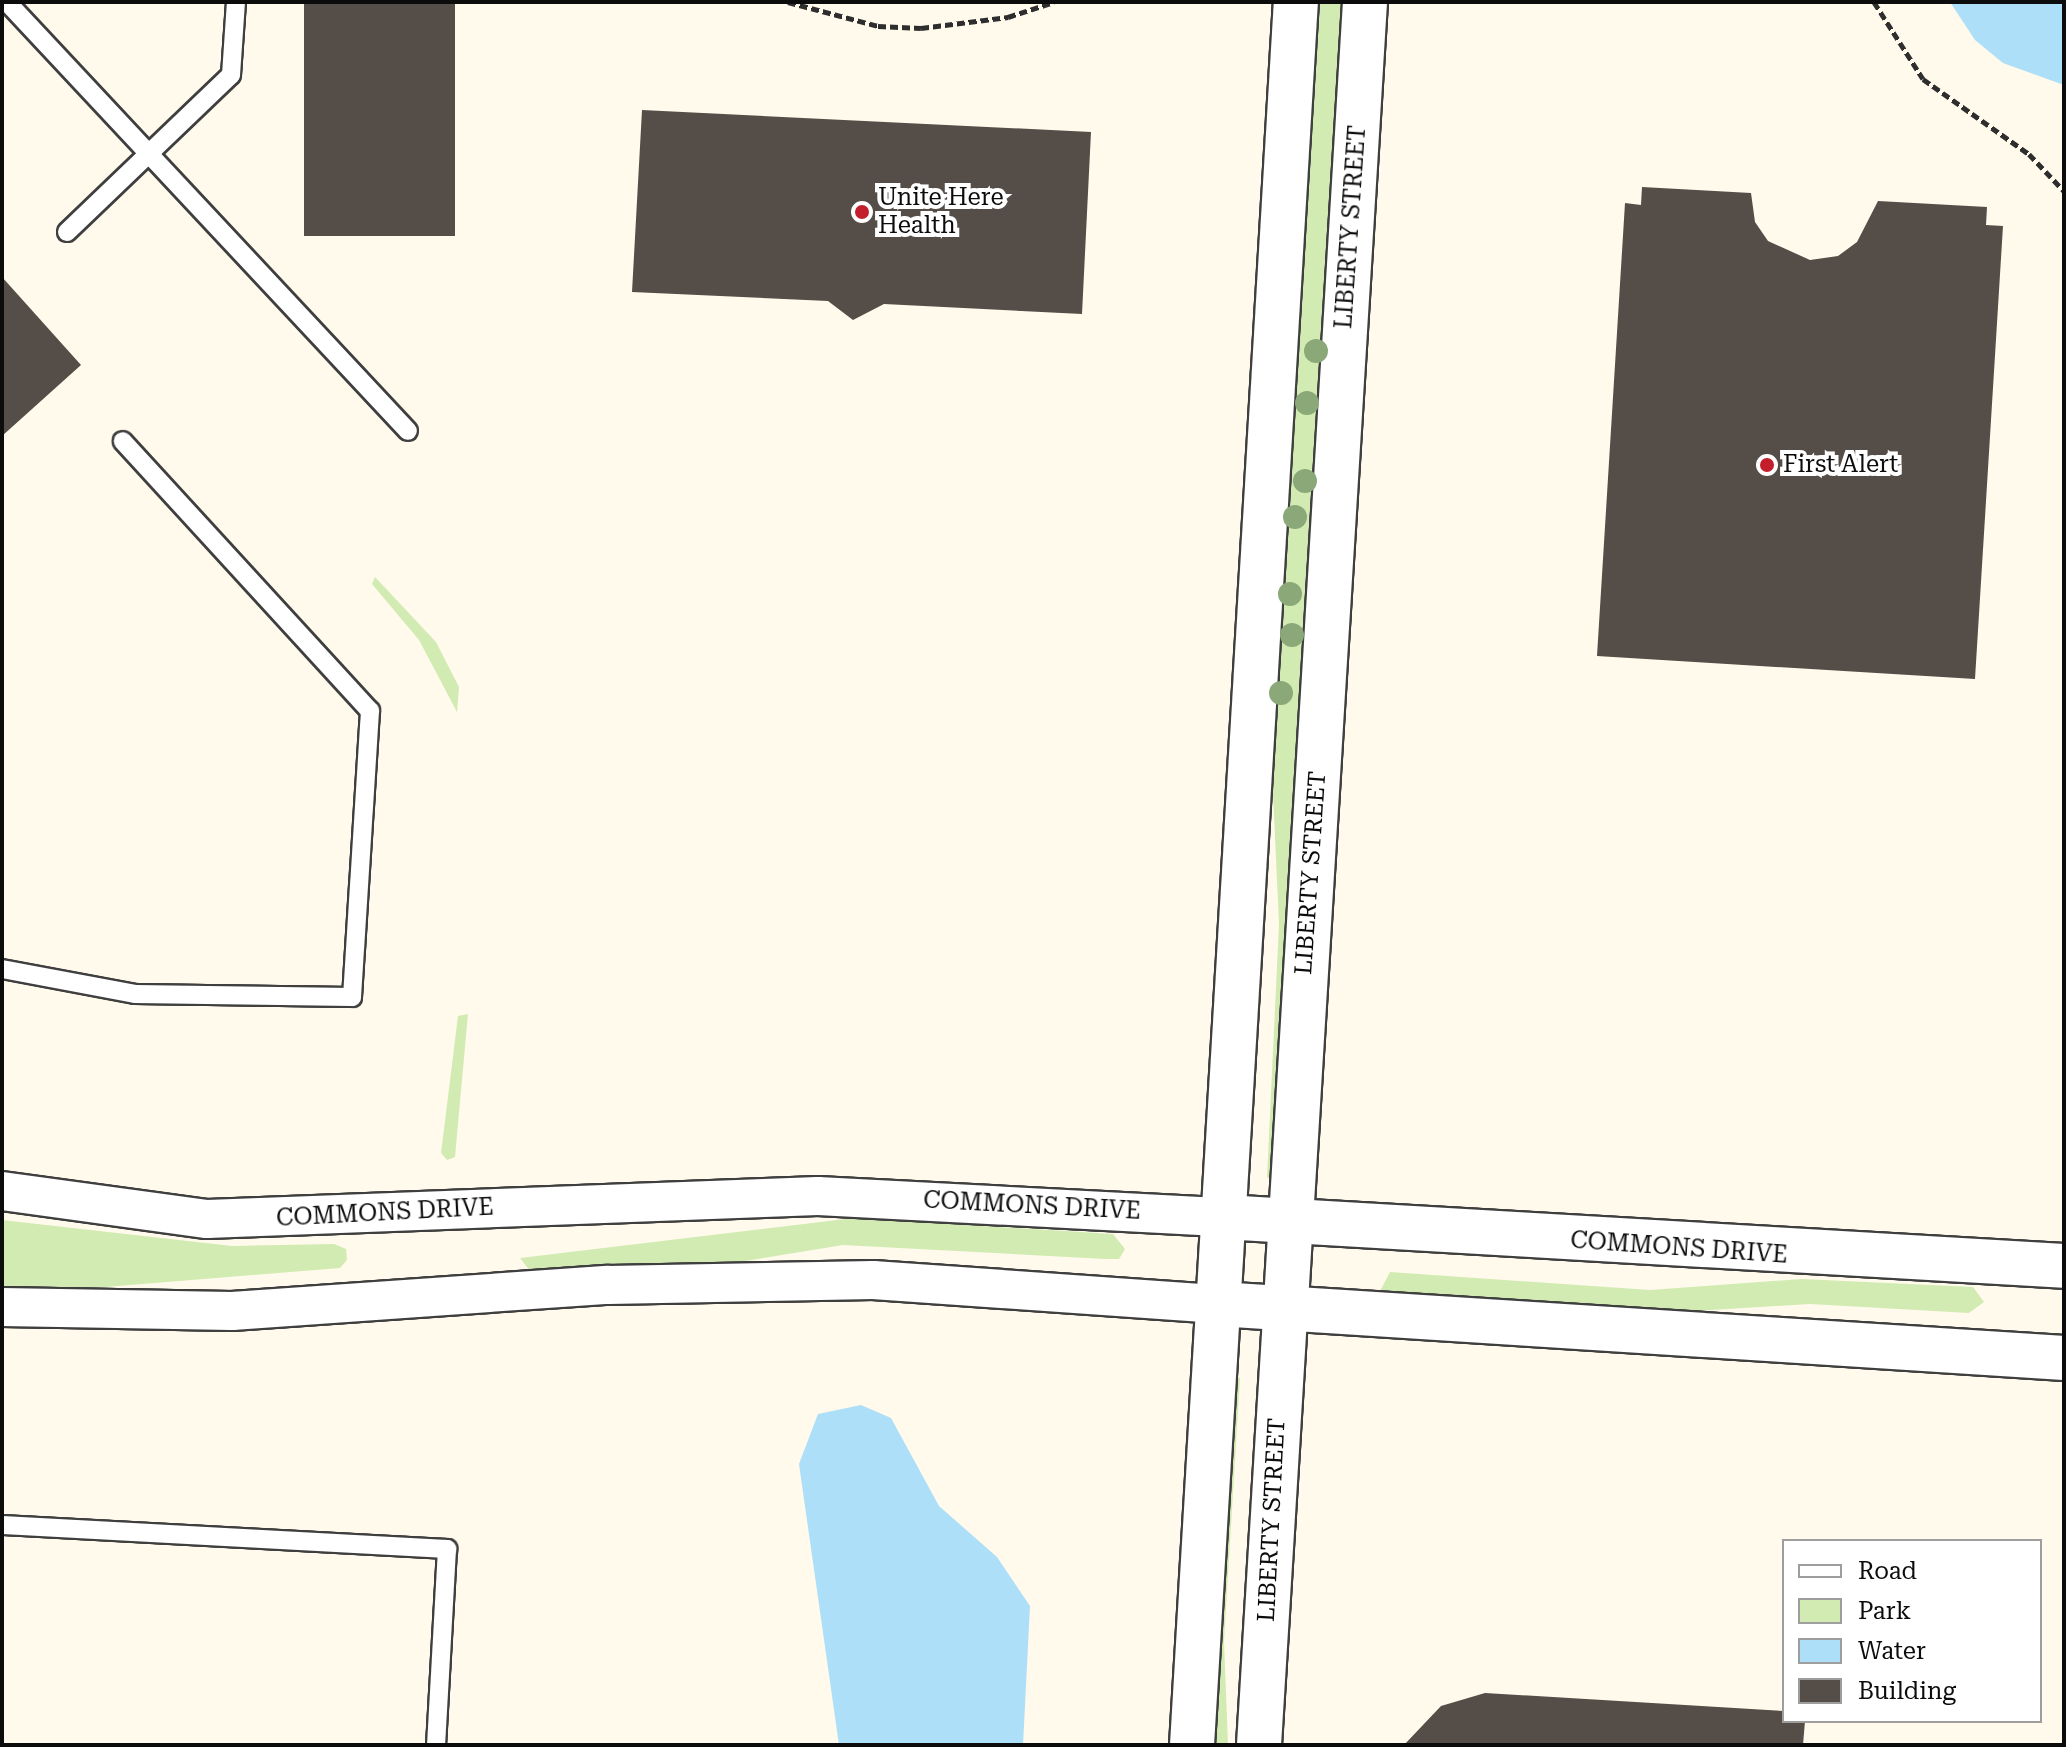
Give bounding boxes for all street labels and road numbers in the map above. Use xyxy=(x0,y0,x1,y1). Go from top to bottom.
street label: LIBERTY STREET xyxy=(1330,124,1372,330)
street label: LIBERTY STREET xyxy=(1290,770,1332,976)
street label: COMMONS DRIVE xyxy=(923,1186,1141,1226)
street label: COMMONS DRIVE xyxy=(276,1193,494,1233)
street label: COMMONS DRIVE xyxy=(1569,1226,1789,1270)
street label: LIBERTY STREET xyxy=(1252,1417,1292,1623)

